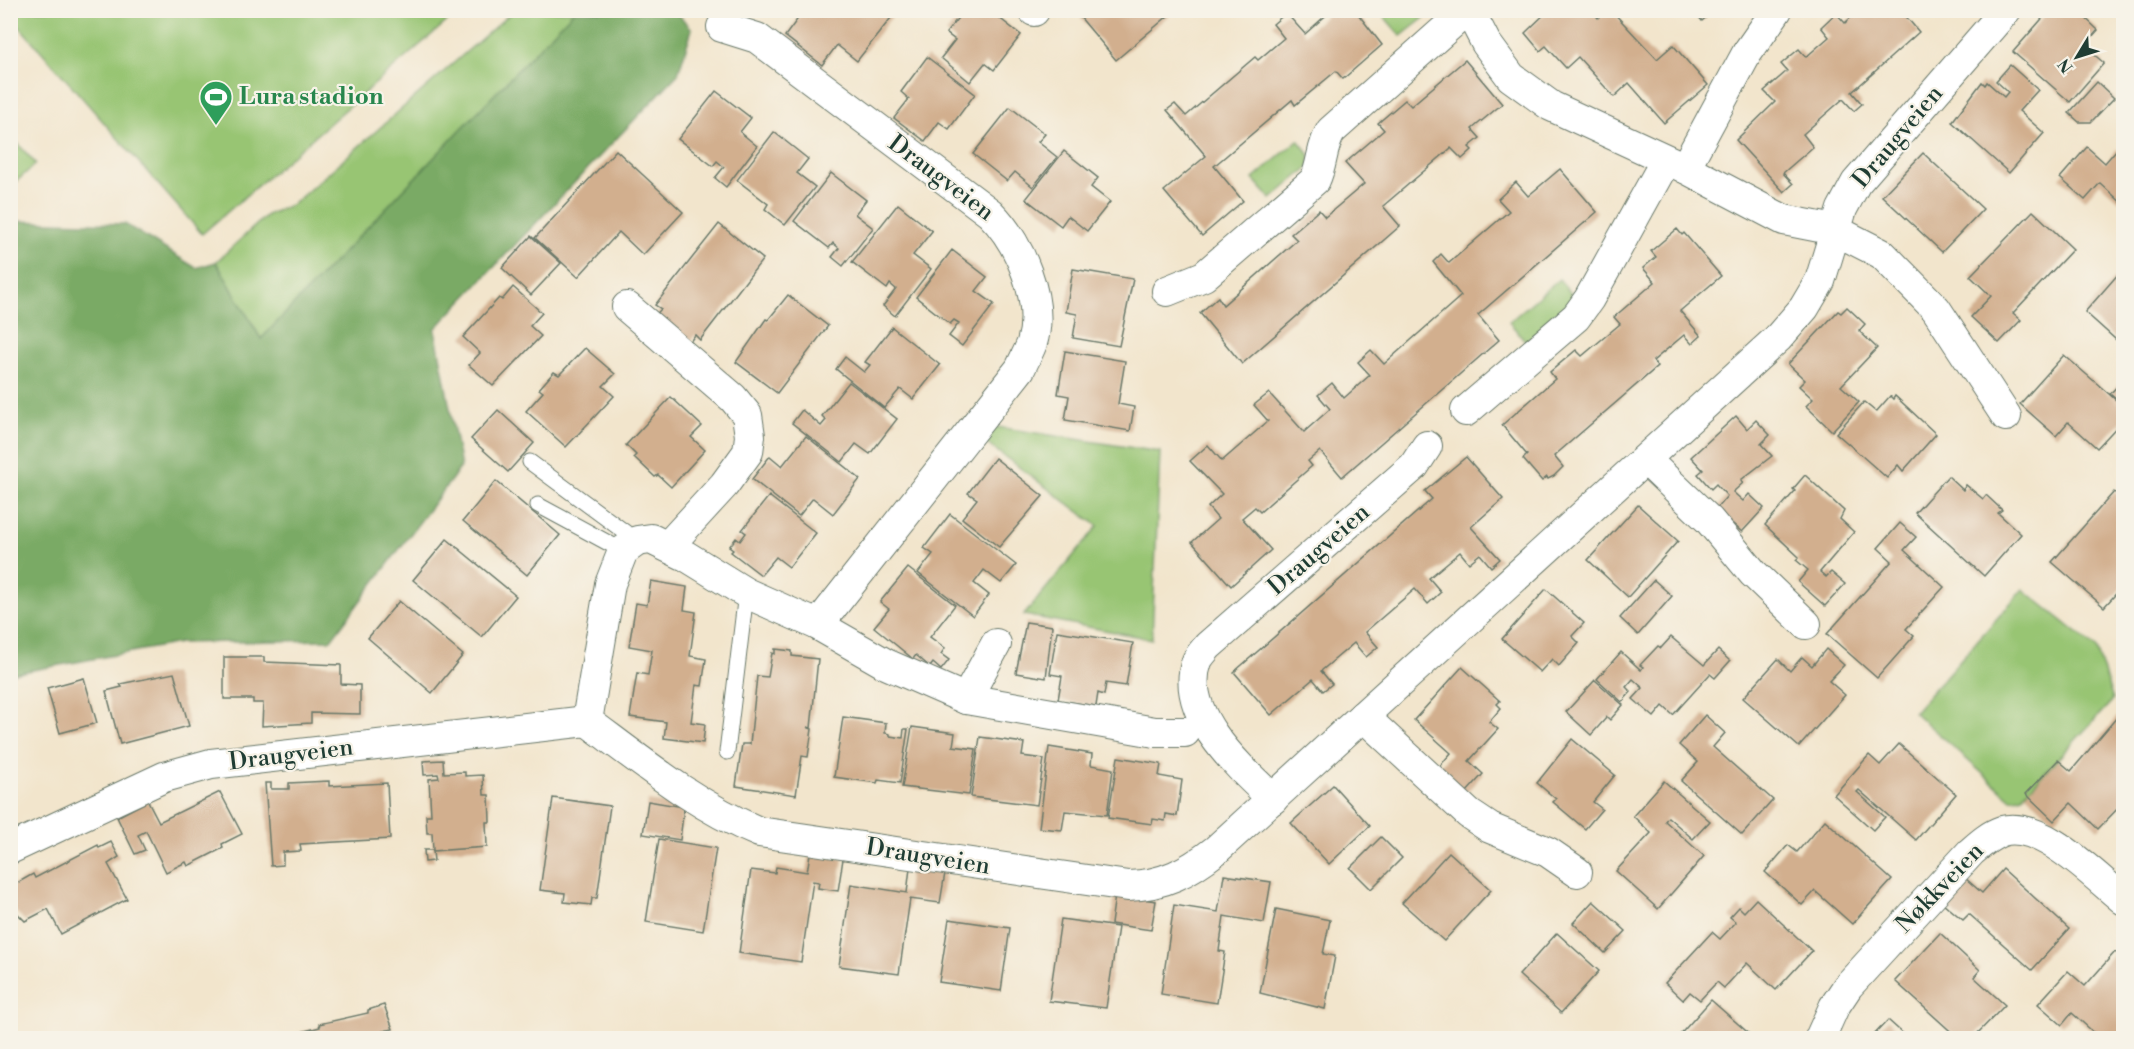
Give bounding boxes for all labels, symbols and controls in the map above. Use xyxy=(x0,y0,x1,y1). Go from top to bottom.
north arrow xyxy=(2047,27,2107,87)
text: N xyxy=(2054,54,2078,77)
sports icon: Lura stadion xyxy=(198,79,234,126)
street label: Draugveien xyxy=(1846,79,1950,195)
place label: Lura stadion xyxy=(239,82,384,112)
street label: Draugveien xyxy=(882,128,1000,228)
street label: Draugveien xyxy=(1262,498,1376,602)
street label: Draugveien xyxy=(227,732,355,778)
street label: Draugveien xyxy=(864,832,992,882)
street label: Nøkkveien xyxy=(1890,837,1990,939)

